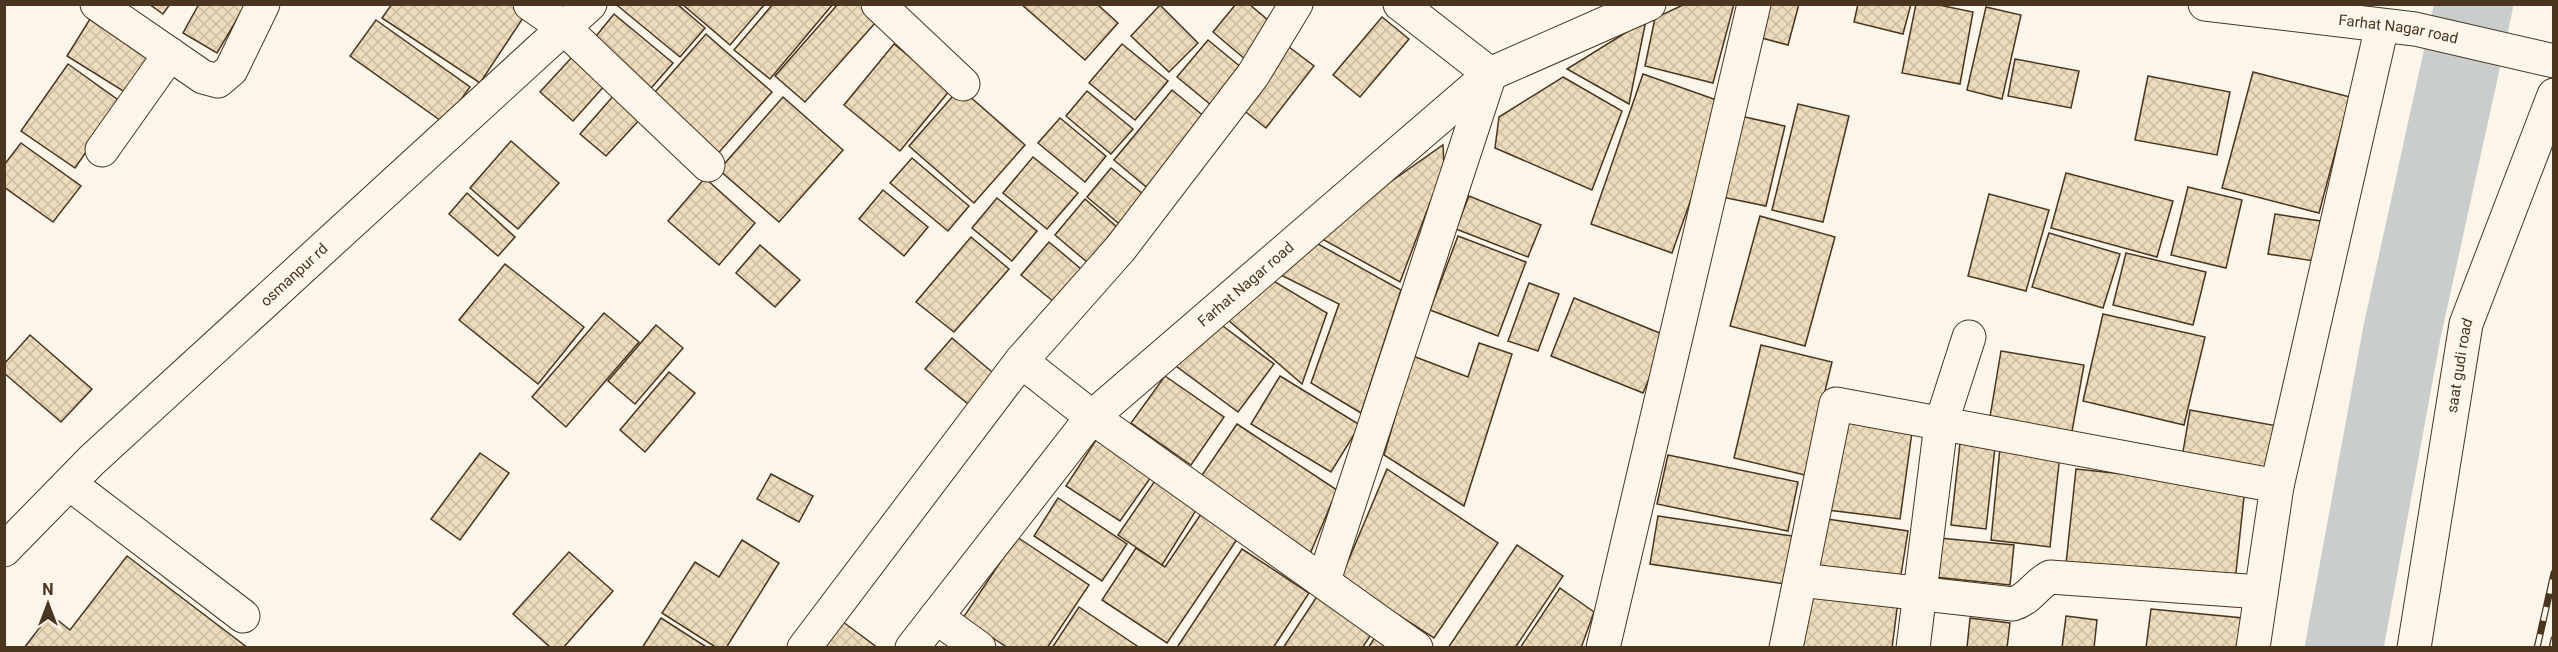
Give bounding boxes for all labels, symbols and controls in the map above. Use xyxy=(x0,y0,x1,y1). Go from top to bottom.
street label: Farhat Nagar road xyxy=(2338,11,2460,48)
street label: Farhat Nagar road xyxy=(1194,238,1298,331)
street label: osmanpur rd xyxy=(257,240,332,310)
street label: saat gudi road xyxy=(2443,316,2476,414)
north arrow xyxy=(18,574,78,634)
text: N xyxy=(42,580,54,599)

